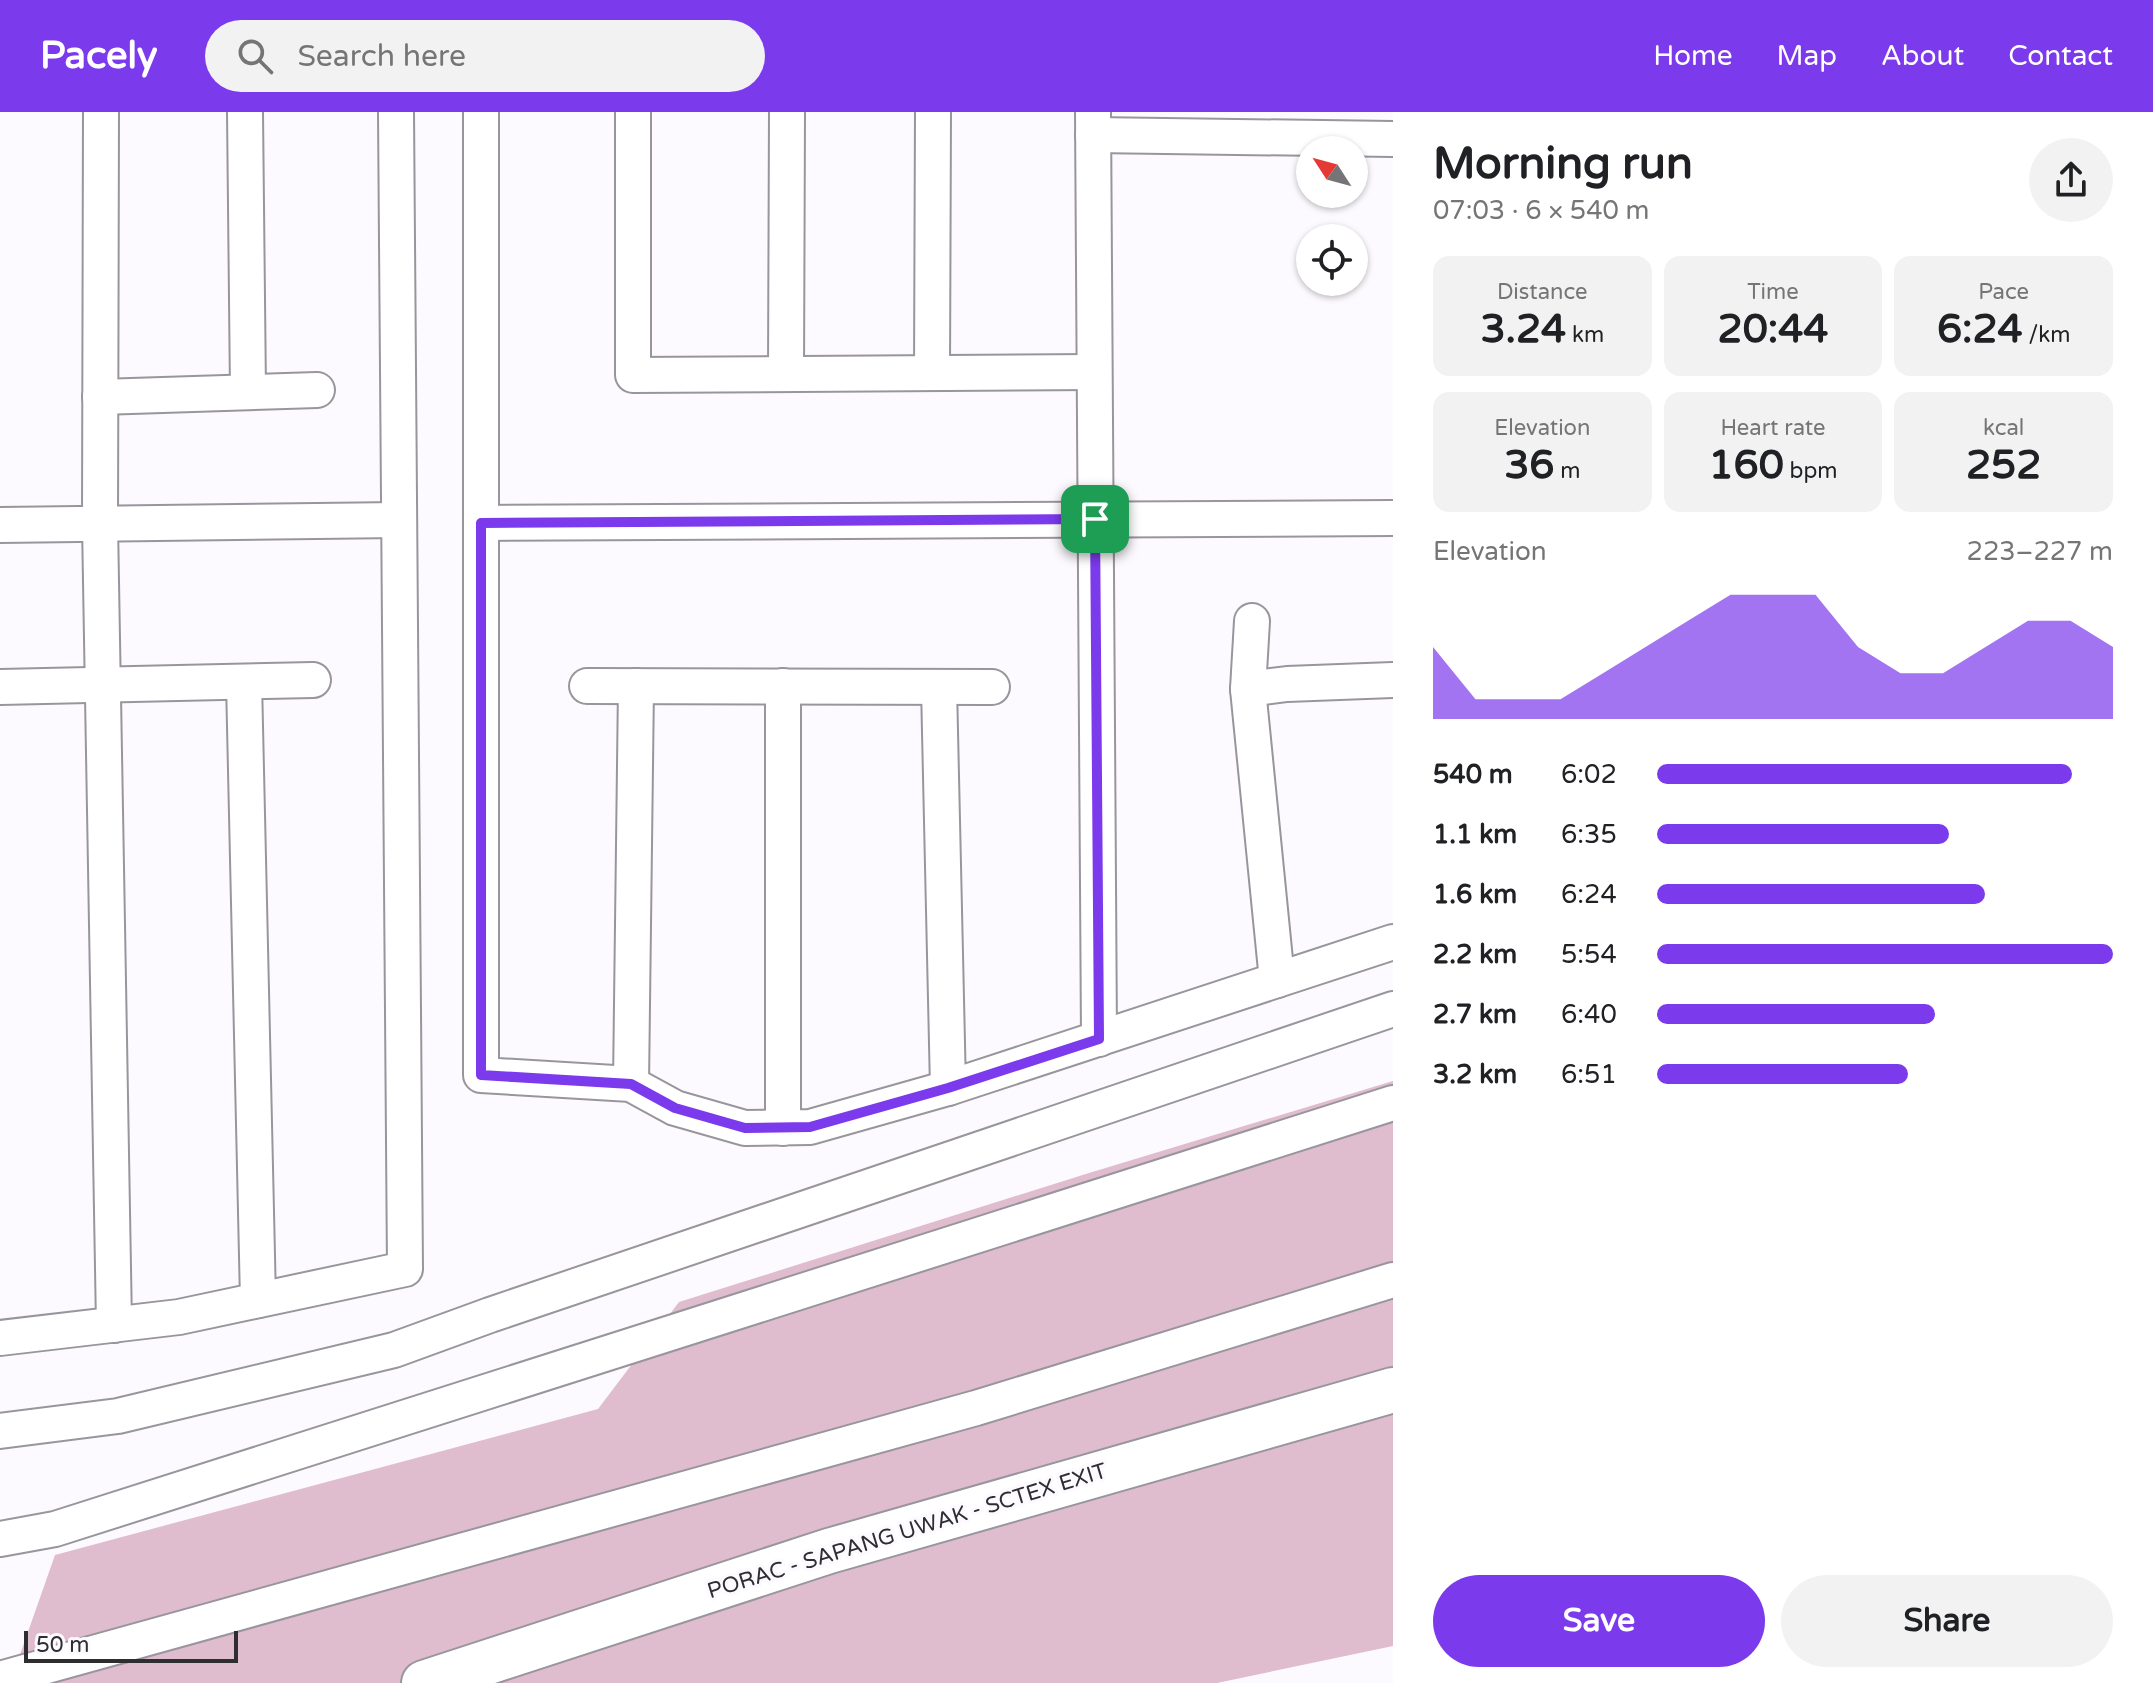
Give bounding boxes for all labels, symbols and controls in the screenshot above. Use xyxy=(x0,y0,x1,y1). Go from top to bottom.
search box xyxy=(205,20,765,92)
text: Pacely xyxy=(40,33,157,79)
icon: search xyxy=(233,34,277,78)
text: Search here xyxy=(297,38,466,75)
text: Home xyxy=(1653,39,1733,73)
text: Map xyxy=(1777,39,1837,73)
text: About xyxy=(1881,39,1964,73)
text: Contact xyxy=(2008,39,2113,73)
north arrow xyxy=(1296,136,1368,208)
map controls xyxy=(1296,136,1368,296)
text: Morning run xyxy=(1433,138,1693,191)
button: share xyxy=(2029,138,2113,222)
text: 07:03 · 6 × 540 m xyxy=(1433,195,1649,226)
button: locate xyxy=(1296,224,1368,296)
text: Distance xyxy=(1497,279,1588,305)
text: Time xyxy=(1747,279,1799,305)
text: Pace xyxy=(1978,279,2029,305)
text: 3.24 xyxy=(1480,305,1566,353)
text: 20:44 xyxy=(1718,305,1828,353)
text: 6:24 xyxy=(1937,305,2023,353)
text: km xyxy=(1566,322,1604,348)
text: /km xyxy=(2023,322,2070,348)
text: Elevation xyxy=(1494,415,1590,441)
text: Heart rate xyxy=(1721,415,1825,441)
text: kcal xyxy=(1983,415,2024,441)
text: 36 xyxy=(1504,441,1554,489)
text: 160 xyxy=(1708,441,1784,489)
text: 252 xyxy=(1966,441,2041,489)
text: m xyxy=(1554,458,1580,484)
text: bpm xyxy=(1784,458,1838,484)
pin xyxy=(1061,485,1129,553)
icon: arrive xyxy=(1073,497,1117,541)
text: Elevation xyxy=(1433,536,1547,567)
text: 223–227 m xyxy=(1967,536,2113,567)
text: 540 m xyxy=(1433,759,1513,790)
text: 6:02 xyxy=(1561,759,1617,790)
text: 1.1 km xyxy=(1433,819,1517,850)
text: 6:35 xyxy=(1561,819,1617,850)
text: 1.6 km xyxy=(1433,879,1517,910)
text: 6:24 xyxy=(1561,879,1617,910)
text: 2.2 km xyxy=(1433,939,1517,970)
text: 5:54 xyxy=(1561,939,1617,970)
text: 2.7 km xyxy=(1433,999,1517,1030)
text: 6:40 xyxy=(1561,999,1617,1030)
text: 3.2 km xyxy=(1433,1059,1517,1090)
text: 6:51 xyxy=(1561,1059,1617,1090)
street label: PORAC - SAPANG UWAK - SCTEX EXIT xyxy=(704,1458,1110,1604)
button: Save xyxy=(1433,1575,1765,1667)
button: Share xyxy=(1781,1575,2113,1667)
scale bar xyxy=(24,1627,238,1663)
text: 50 m xyxy=(36,1632,90,1658)

